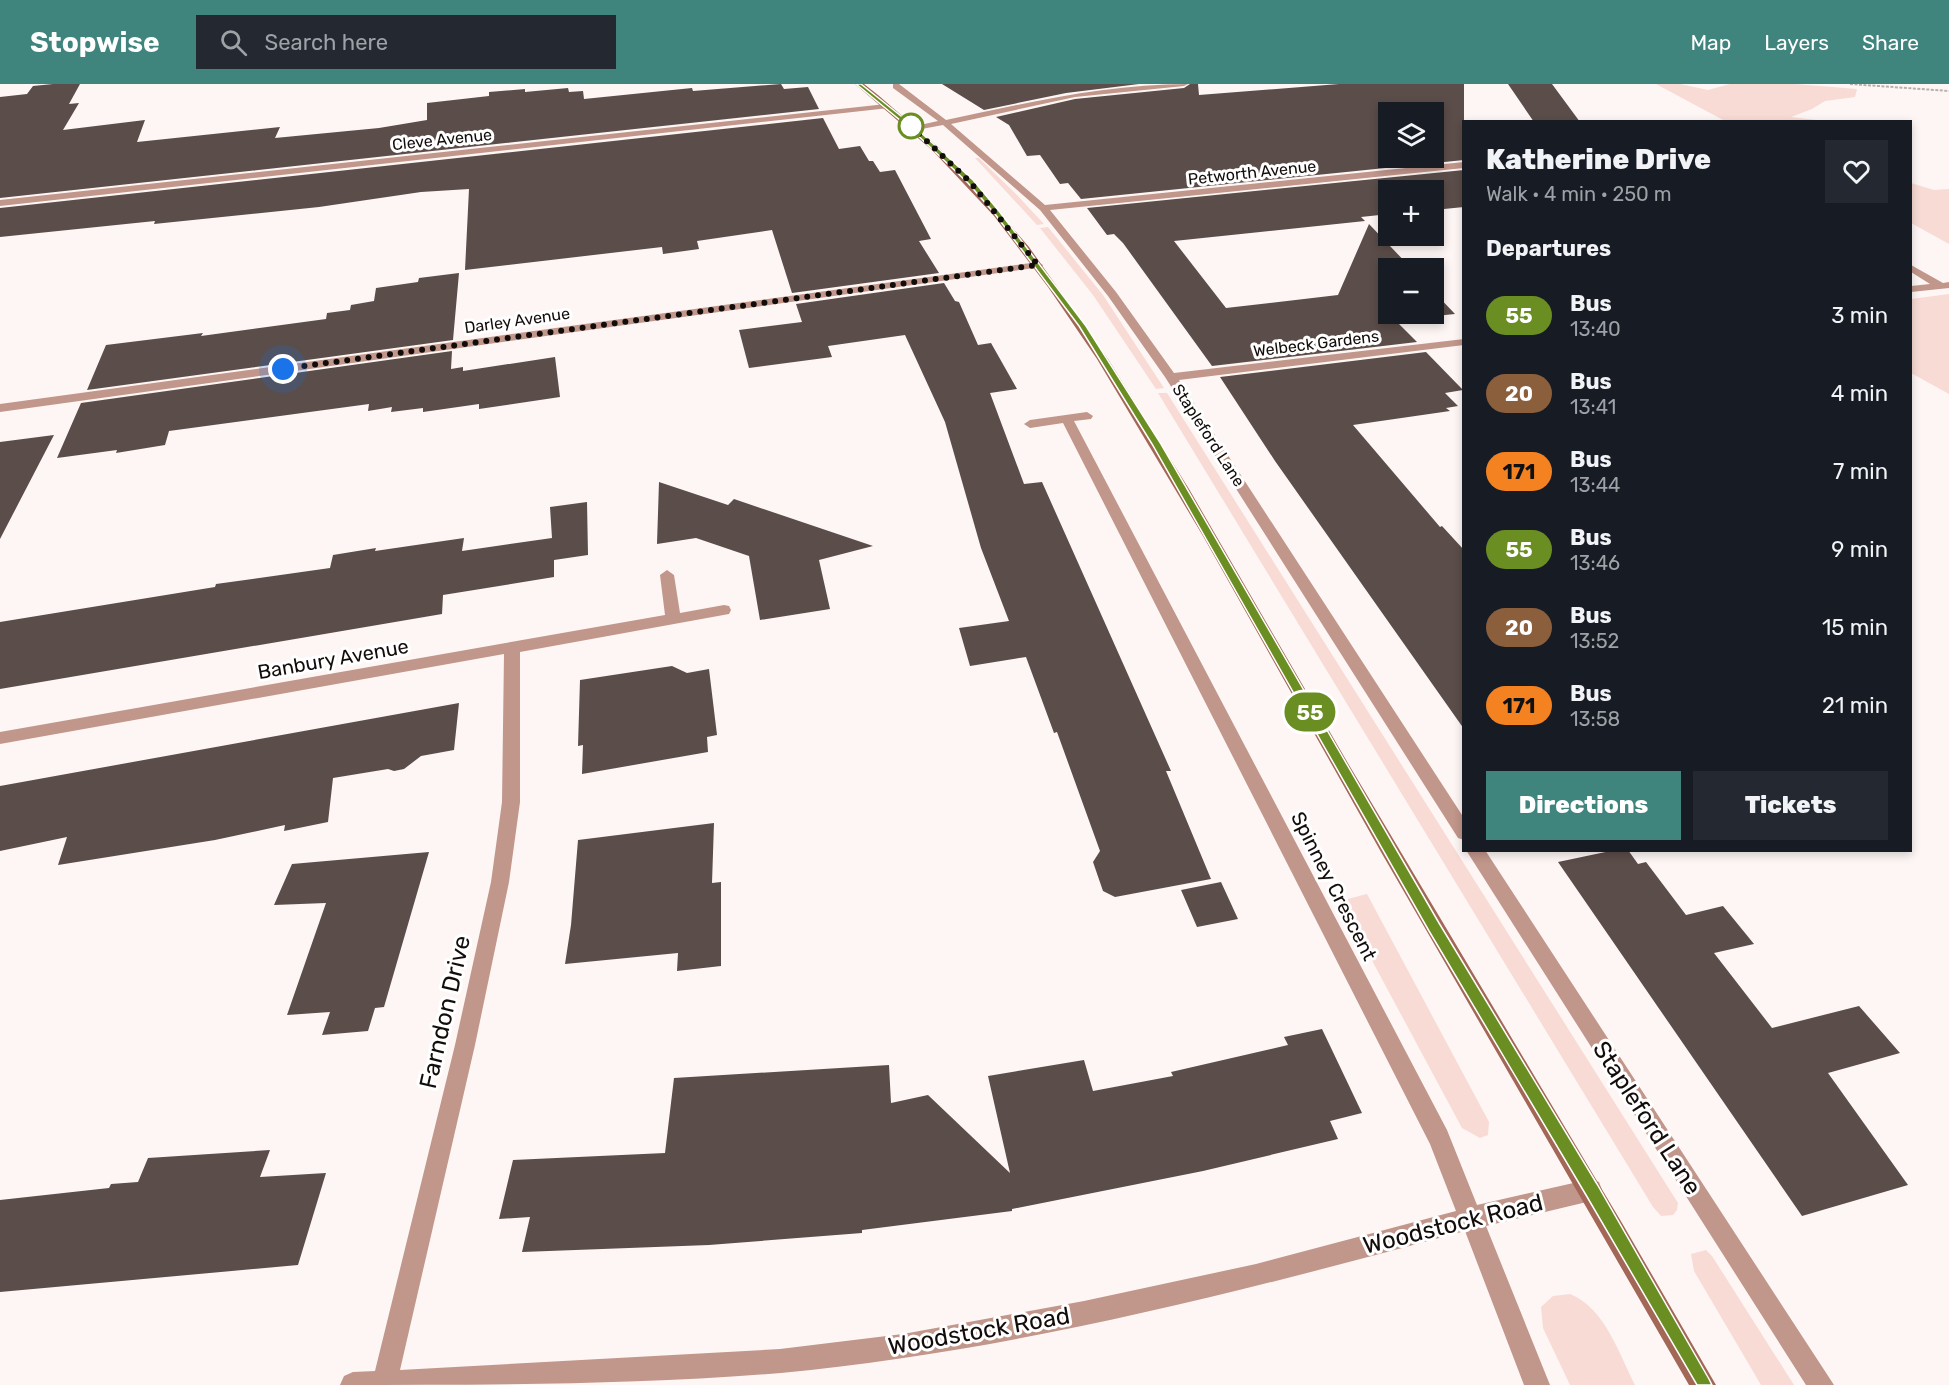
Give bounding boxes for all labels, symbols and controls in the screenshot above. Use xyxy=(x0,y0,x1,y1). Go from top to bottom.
search box xyxy=(196,15,616,69)
text: Stopwise xyxy=(30,26,160,59)
icon: search xyxy=(217,26,250,59)
text: Search here xyxy=(265,29,388,56)
text: Map xyxy=(1690,30,1731,55)
text: Layers xyxy=(1764,30,1829,55)
text: Share xyxy=(1862,30,1919,55)
map controls xyxy=(1378,102,1444,324)
button: layers xyxy=(1378,102,1444,168)
unlabelled marker xyxy=(898,113,924,139)
street label: Cleve Avenue xyxy=(391,125,493,154)
button: heart xyxy=(1825,140,1888,203)
text: Katherine Drive xyxy=(1486,143,1711,176)
street label: Petworth Avenue xyxy=(1187,156,1317,189)
button: + xyxy=(1378,180,1444,246)
text: Walk · 4 min · 250 m xyxy=(1486,182,1671,206)
text: Departures xyxy=(1486,235,1611,262)
button: − xyxy=(1378,258,1444,324)
text: Bus xyxy=(1570,290,1612,317)
text: 3 min xyxy=(1831,302,1888,329)
text: 55 xyxy=(1505,303,1533,328)
street label: Darley Avenue xyxy=(463,304,571,337)
text: 13:40 xyxy=(1570,317,1621,341)
street label: Welbeck Gardens xyxy=(1252,326,1380,361)
your location xyxy=(268,354,298,384)
text: Bus xyxy=(1570,368,1612,395)
street label: Stapleford Lane xyxy=(1168,380,1249,490)
text: 4 min xyxy=(1831,380,1888,407)
text: 20 xyxy=(1505,381,1533,406)
text: 13:41 xyxy=(1570,395,1616,419)
text: Bus xyxy=(1570,446,1612,473)
text: 7 min xyxy=(1833,458,1888,485)
text: 171 xyxy=(1503,459,1535,484)
text: 13:44 xyxy=(1570,473,1621,497)
text: Bus xyxy=(1570,524,1612,551)
text: 9 min xyxy=(1831,536,1888,563)
text: 55 xyxy=(1505,537,1533,562)
text: 13:46 xyxy=(1570,551,1620,575)
text: Bus xyxy=(1570,602,1612,629)
text: 15 min xyxy=(1822,614,1888,641)
text: 20 xyxy=(1505,615,1533,640)
text: 13:52 xyxy=(1570,629,1619,653)
street label: Banbury Avenue xyxy=(256,634,410,684)
text: Bus xyxy=(1570,680,1612,707)
line badge: 55 xyxy=(1283,692,1337,732)
text: 21 min xyxy=(1822,692,1888,719)
text: 171 xyxy=(1503,693,1535,718)
text: 55 xyxy=(1296,700,1324,725)
text: 13:58 xyxy=(1570,707,1620,731)
button: Directions xyxy=(1486,771,1681,840)
button: Tickets xyxy=(1693,771,1888,840)
street label: Spinney Crescent xyxy=(1286,808,1382,965)
street label: Farndon Drive xyxy=(414,933,476,1091)
street label: Stapleford Lane xyxy=(1587,1036,1707,1200)
street label: Woodstock Road xyxy=(1360,1188,1546,1260)
street label: Woodstock Road xyxy=(886,1301,1072,1361)

